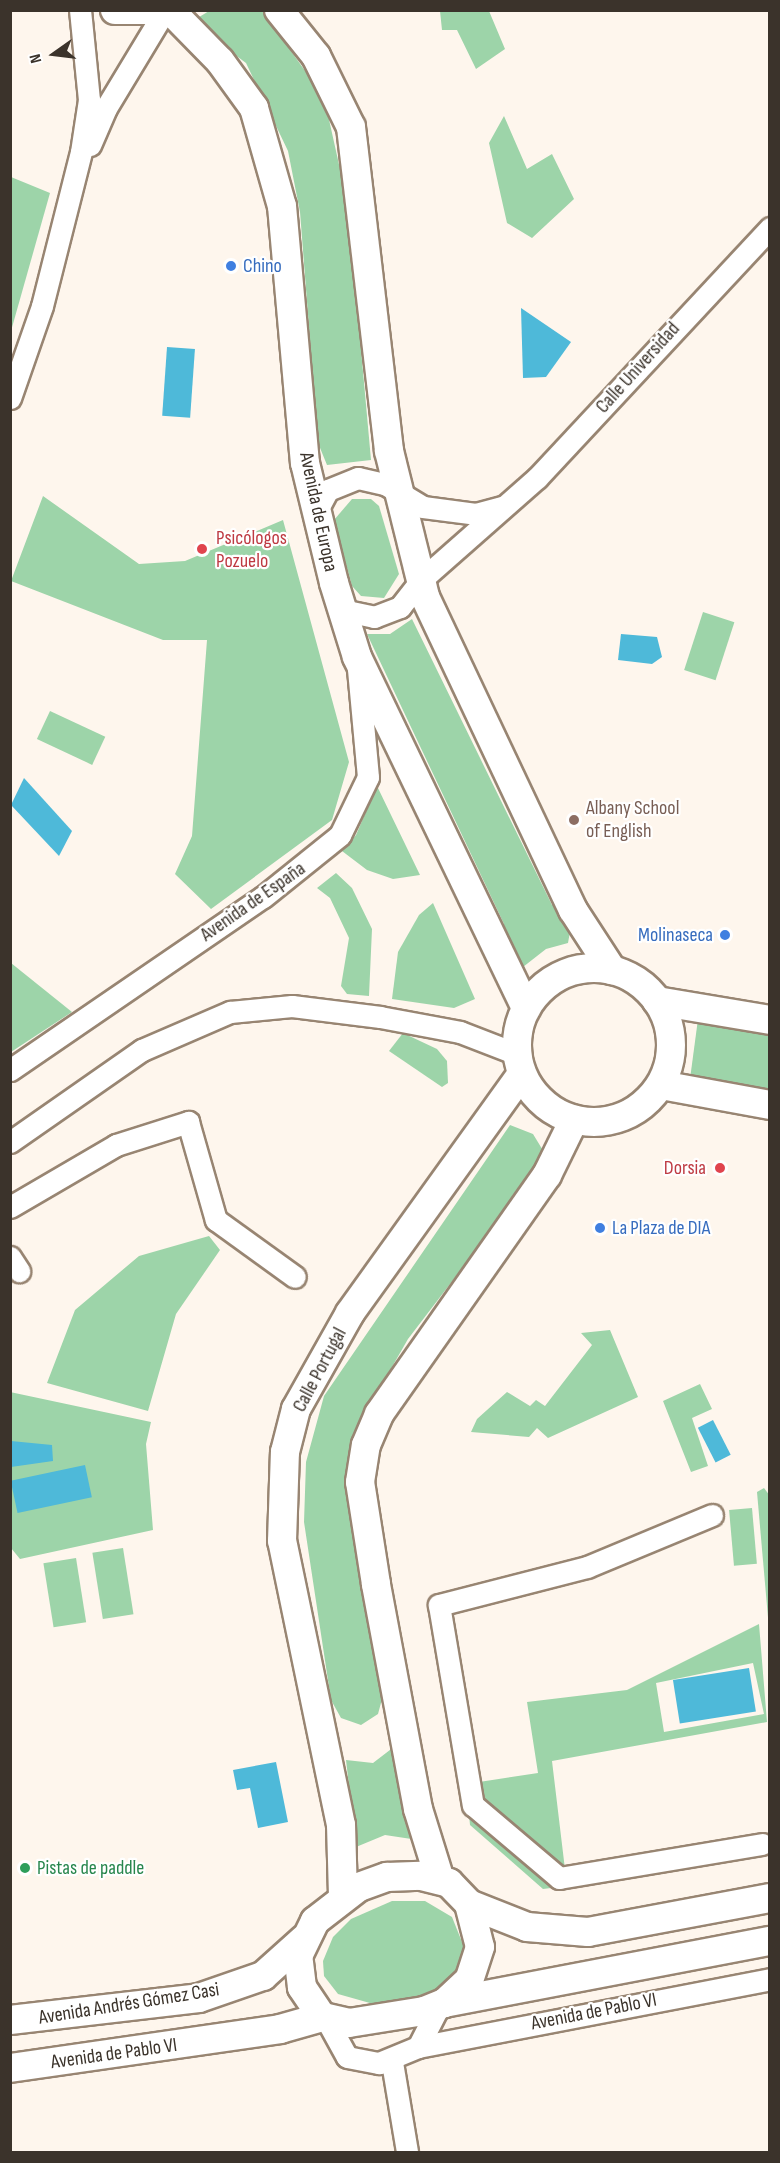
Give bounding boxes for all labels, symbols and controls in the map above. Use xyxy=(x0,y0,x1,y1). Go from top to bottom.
north arrow xyxy=(24,24,84,84)
text: N xyxy=(26,52,46,65)
place label: Chino xyxy=(243,254,282,278)
marker: Chino xyxy=(224,259,238,273)
street label: Calle Universidad xyxy=(591,318,685,418)
street label: Avenida de Europa xyxy=(294,450,342,574)
place label: Psicólogos Pozuelo xyxy=(216,526,287,573)
marker: Psicólogos Pozuelo xyxy=(193,540,211,558)
place label: Albany School of English xyxy=(586,796,679,843)
marker: Albany School of English xyxy=(567,813,581,827)
street label: Avenida de España xyxy=(196,857,310,947)
place label: Molinaseca xyxy=(638,923,713,947)
marker: Molinaseca xyxy=(718,928,732,942)
place label: Dorsia xyxy=(664,1156,706,1180)
marker: Dorsia xyxy=(711,1159,729,1177)
place label: La Plaza de DIA xyxy=(612,1216,710,1240)
marker: La Plaza de DIA xyxy=(593,1221,607,1235)
street label: Calle Portugal xyxy=(288,1324,352,1416)
place label: Pistas de paddle xyxy=(37,1856,144,1880)
marker: Pistas de paddle xyxy=(18,1861,32,1875)
street label: Avenida Andrés Gómez Casi xyxy=(37,1978,221,2030)
street label: Avenida de Pablo VI xyxy=(529,1988,659,2036)
street label: Avenida de Pablo VI xyxy=(49,2033,179,2075)

